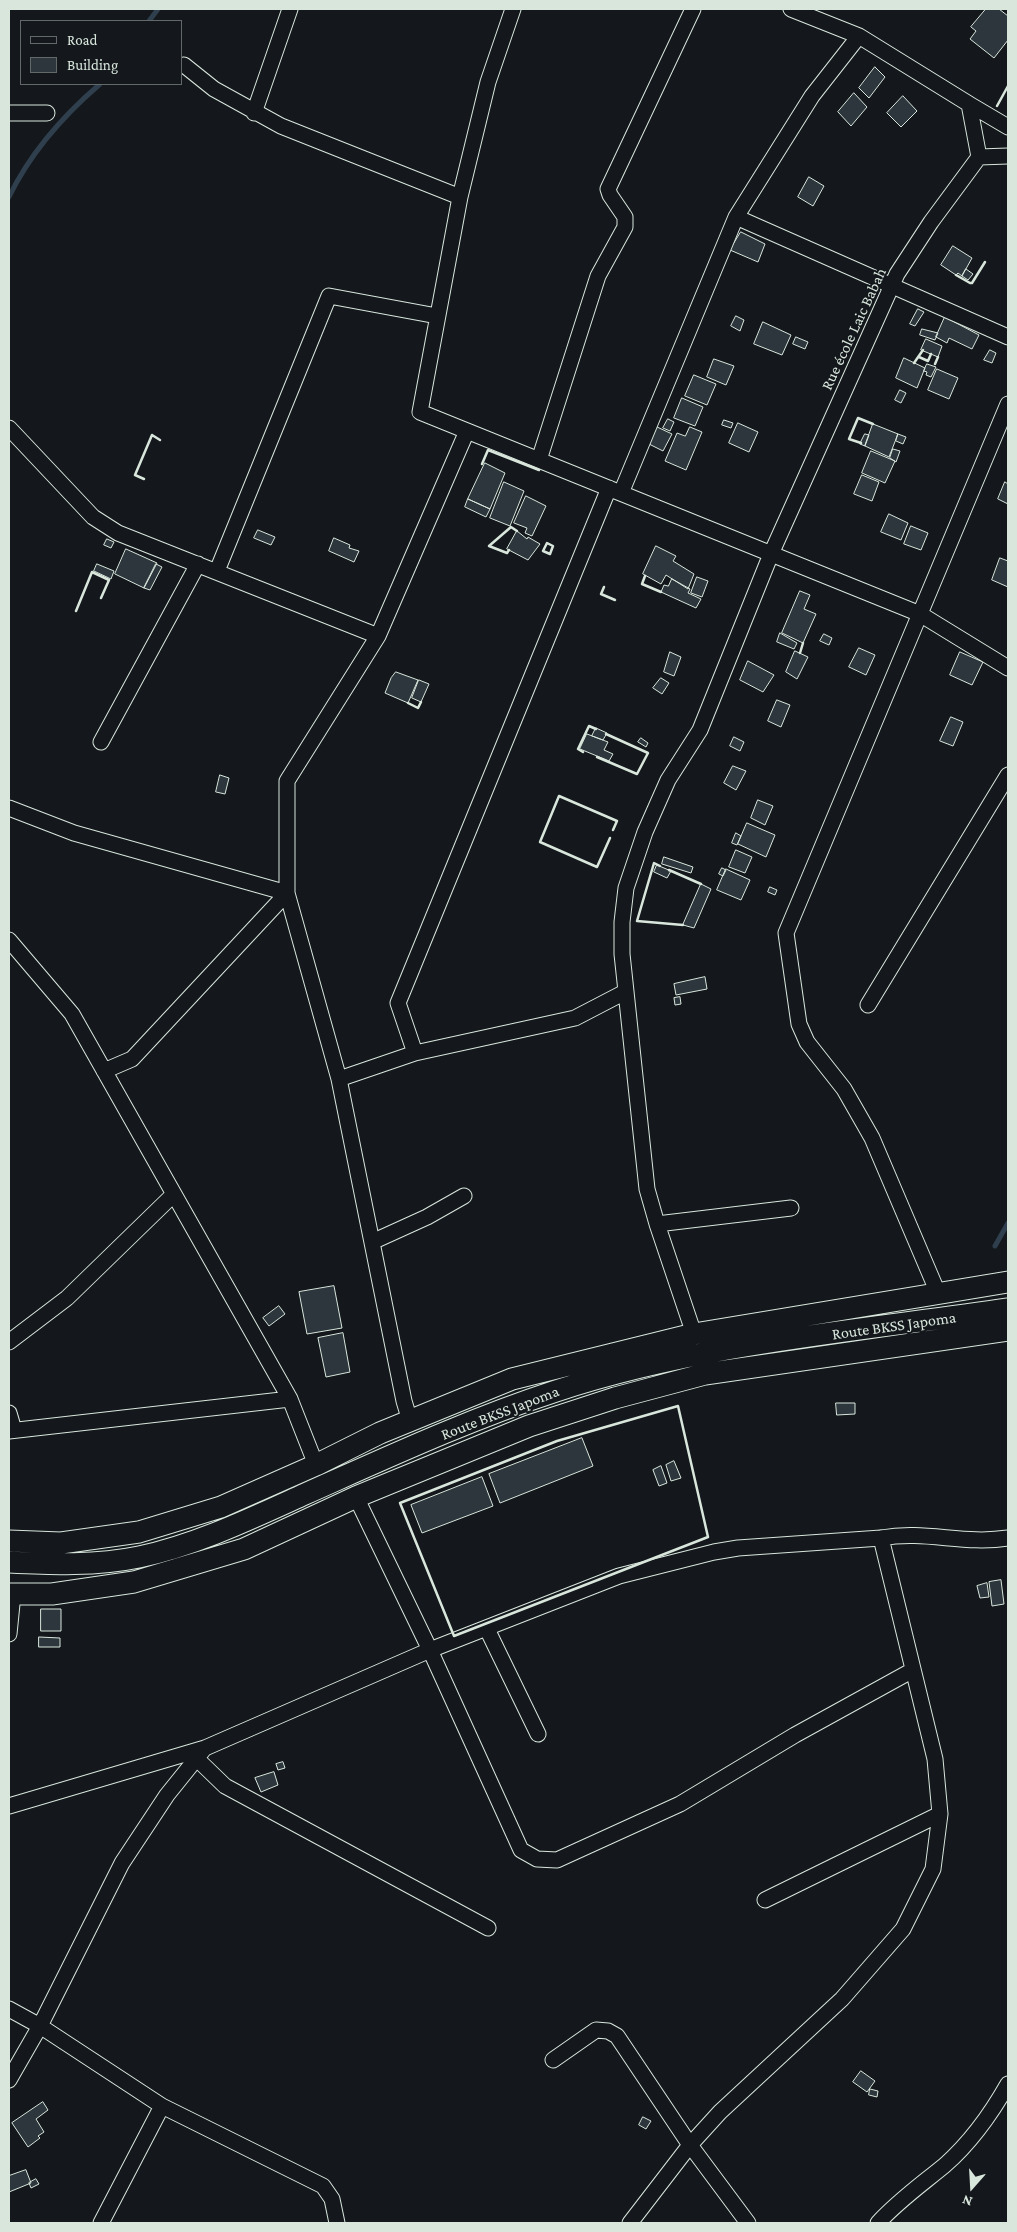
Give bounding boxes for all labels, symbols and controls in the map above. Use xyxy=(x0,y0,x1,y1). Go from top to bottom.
legend xyxy=(20,20,182,85)
text: Road xyxy=(67,32,97,48)
text: Building xyxy=(67,57,118,73)
street label: Rue école Laic Babah xyxy=(817,265,891,393)
street label: Route BKSS Japoma xyxy=(831,1308,957,1344)
street label: Route BKSS Japoma xyxy=(438,1382,562,1444)
north arrow xyxy=(947,2162,997,2212)
text: N xyxy=(960,2192,974,2210)

